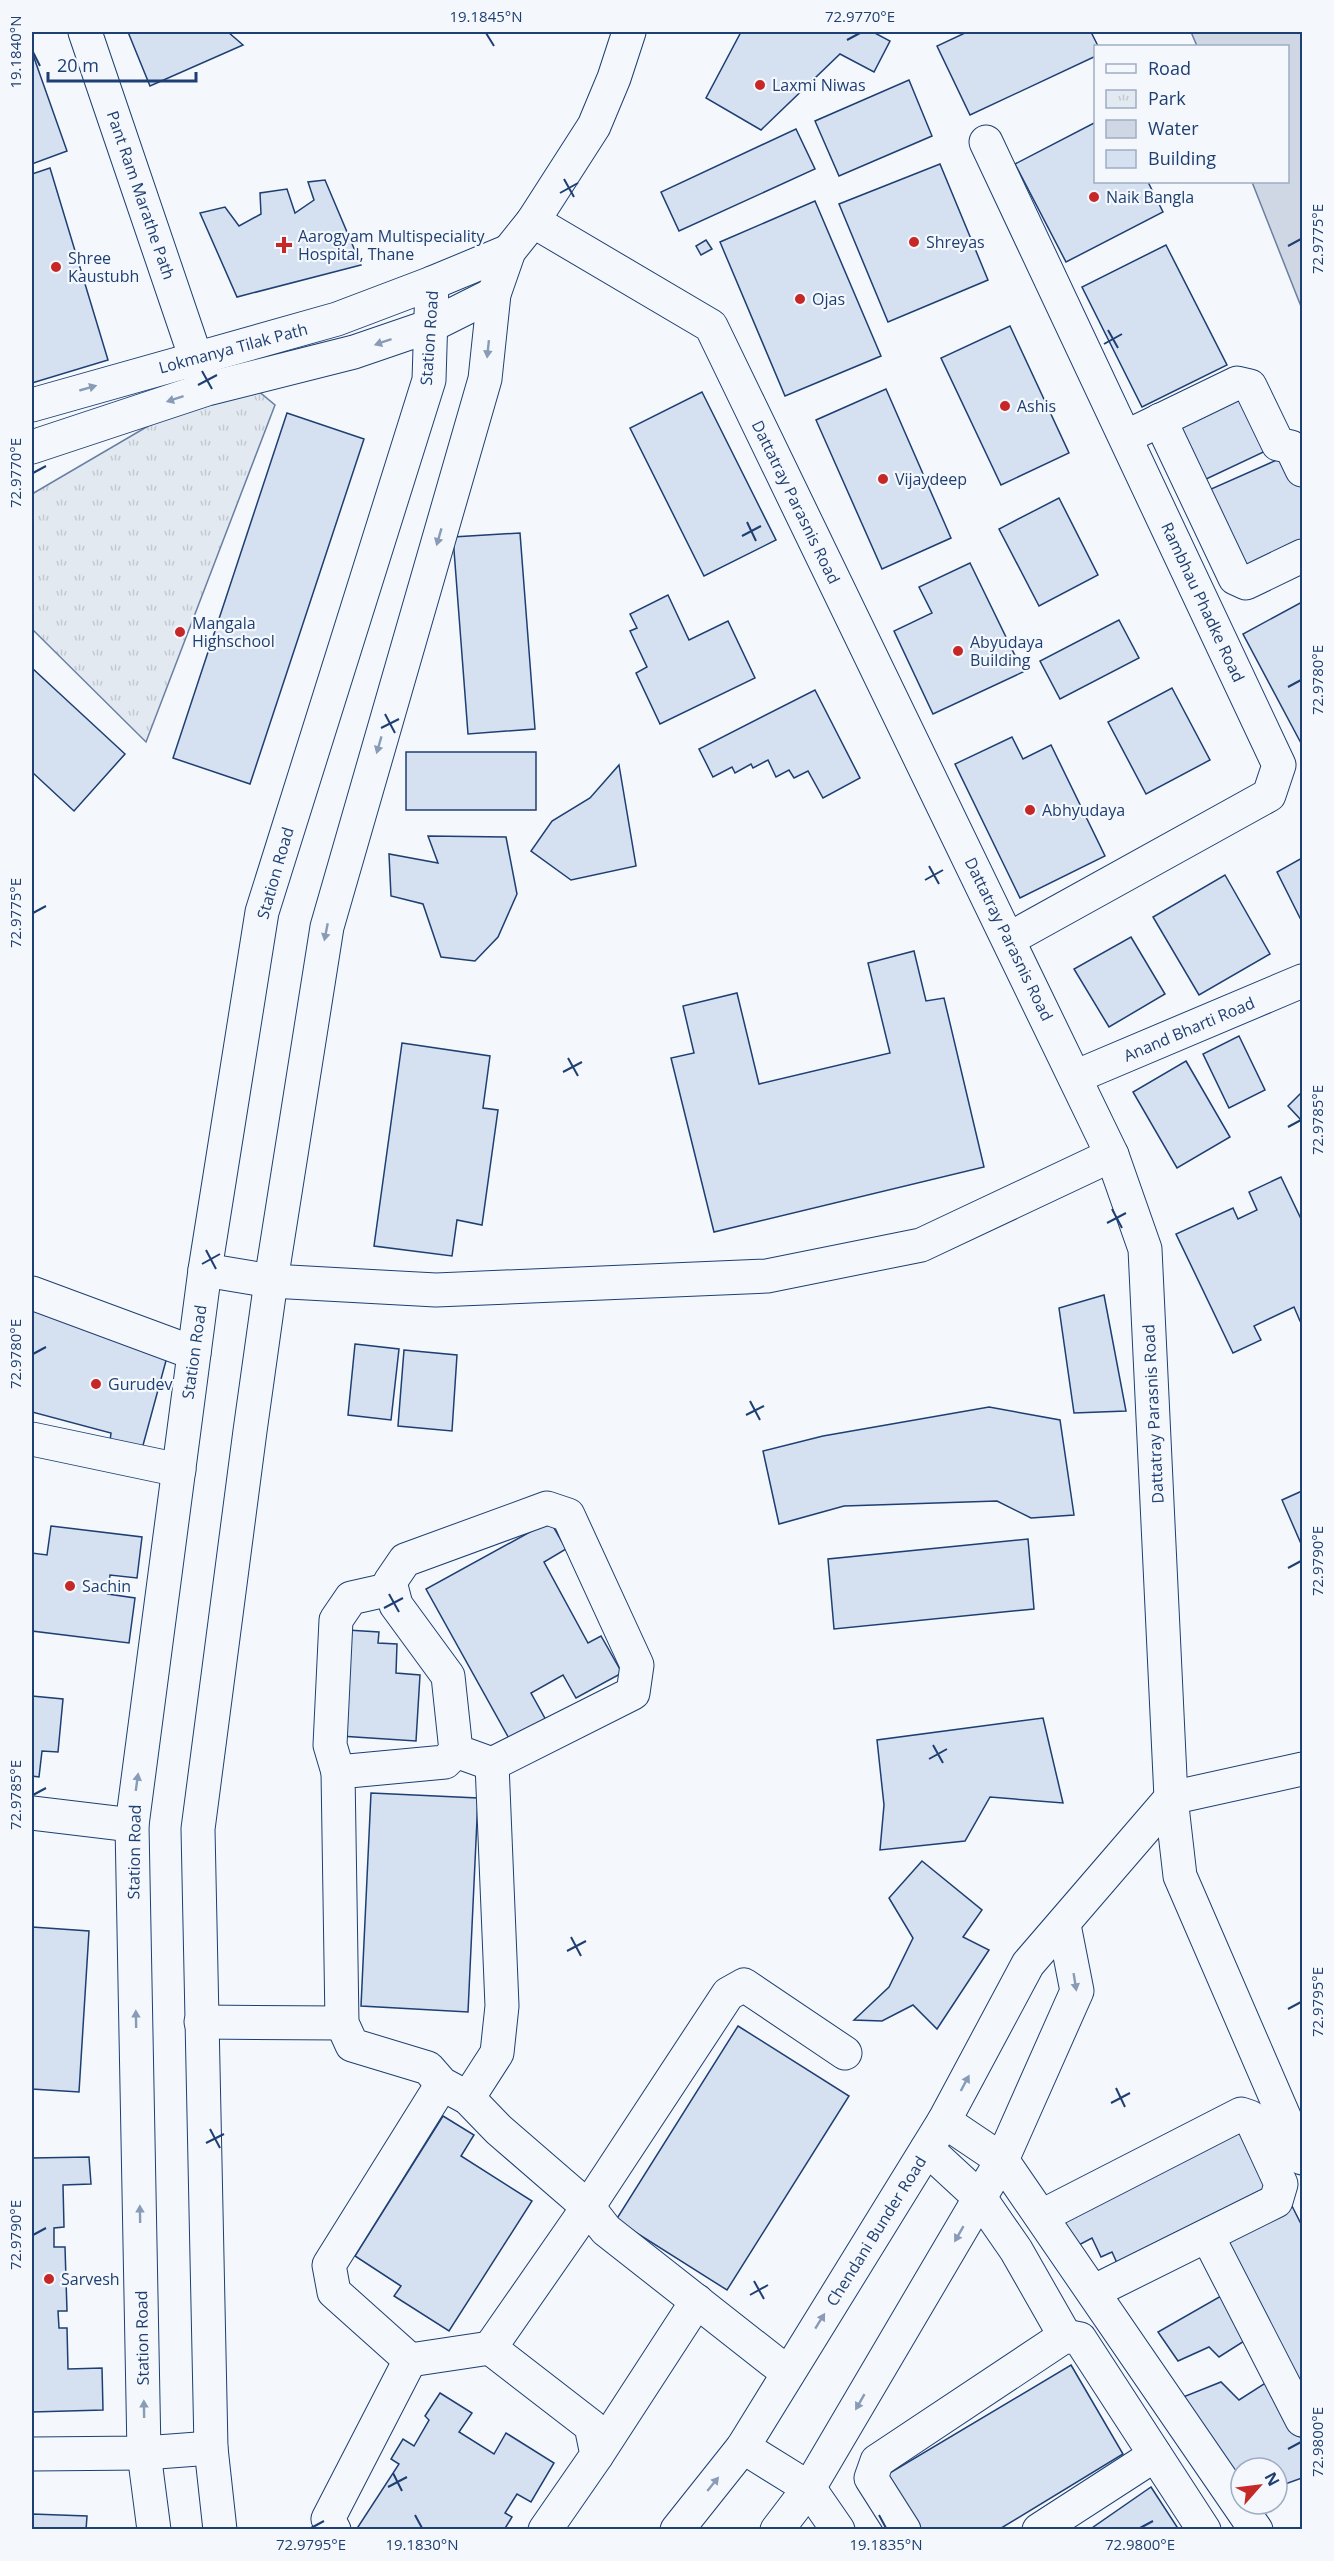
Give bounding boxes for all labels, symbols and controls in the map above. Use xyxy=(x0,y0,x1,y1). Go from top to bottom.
text: 19.1845°N xyxy=(449,6,523,26)
text: 72.9770°E xyxy=(825,6,895,26)
text: 19.1840°N xyxy=(5,15,25,89)
scale bar xyxy=(48,45,196,83)
legend xyxy=(1094,45,1289,183)
text: 20 m xyxy=(57,53,99,77)
text: Road xyxy=(1148,56,1191,80)
place label: Laxmi Niwas xyxy=(772,74,866,96)
marker: Laxmi Niwas xyxy=(753,78,767,92)
text: Park xyxy=(1148,86,1186,110)
street label: Pant Ram Marathe Path xyxy=(102,108,180,282)
text: Water xyxy=(1148,116,1199,140)
text: Building xyxy=(1148,146,1216,170)
place label: Naik Bangla xyxy=(1106,186,1194,208)
marker: Naik Bangla xyxy=(1087,190,1101,204)
text: 72.9775°E xyxy=(1307,204,1327,274)
place label: Aarogyam Multispeciality Hospital, Thane xyxy=(298,225,485,265)
place label: Shreyas xyxy=(926,231,985,253)
marker: Shreyas xyxy=(907,235,921,249)
marker: Aarogyam Multispeciality Hospital, Thane xyxy=(275,236,293,254)
place label: Shree Kaustubh xyxy=(68,247,139,287)
marker: Shree Kaustubh xyxy=(49,260,63,274)
place label: Ojas xyxy=(812,288,845,310)
street label: Station Road xyxy=(415,290,443,386)
marker: Ojas xyxy=(793,292,807,306)
street label: Lokmanya Tilak Path xyxy=(156,318,310,378)
one-way arrow xyxy=(374,337,392,347)
one-way arrow xyxy=(484,340,493,359)
one-way arrow xyxy=(79,383,97,392)
one-way arrow xyxy=(166,395,184,405)
place label: Ashis xyxy=(1017,395,1056,417)
marker: Ashis xyxy=(998,399,1012,413)
street label: Dattatray Parasnis Road xyxy=(747,417,845,587)
text: 72.9770°E xyxy=(5,438,25,508)
place label: Vijaydeep xyxy=(895,468,967,490)
marker: Vijaydeep xyxy=(876,472,890,486)
street label: Rambhau Phadke Road xyxy=(1156,519,1250,685)
one-way arrow xyxy=(434,528,444,547)
place label: Mangala Highschool xyxy=(192,612,275,652)
marker: Mangala Highschool xyxy=(173,625,187,639)
place label: Abyudaya Building xyxy=(970,631,1043,671)
marker: Abyudaya Building xyxy=(951,644,965,658)
text: 72.9780°E xyxy=(1307,645,1327,715)
one-way arrow xyxy=(374,736,384,754)
place label: Abhyudaya xyxy=(1042,799,1125,821)
marker: Abhyudaya xyxy=(1023,803,1037,817)
street label: Station Road xyxy=(251,824,299,922)
street label: Dattatray Parasnis Road xyxy=(960,854,1058,1024)
text: 72.9775°E xyxy=(5,878,25,948)
one-way arrow xyxy=(321,923,330,942)
street label: Anand Bharti Road xyxy=(1120,991,1258,1067)
text: 72.9785°E xyxy=(1307,1085,1327,1155)
street label: Station Road xyxy=(177,1303,211,1401)
text: 72.9780°E xyxy=(5,1319,25,1389)
street label: Dattatray Parasnis Road xyxy=(1137,1324,1169,1504)
place label: Gurudev xyxy=(108,1373,173,1395)
marker: Gurudev xyxy=(89,1377,103,1391)
text: 72.9790°E xyxy=(1307,1526,1327,1596)
place label: Sachin xyxy=(82,1575,131,1597)
marker: Sachin xyxy=(63,1579,77,1593)
text: 72.9785°E xyxy=(5,1760,25,1830)
one-way arrow xyxy=(133,1772,142,1791)
street label: Station Road xyxy=(122,1804,146,1900)
text: 72.9795°E xyxy=(1307,1967,1327,2037)
one-way arrow xyxy=(1070,1973,1079,1992)
one-way arrow xyxy=(131,2009,140,2028)
one-way arrow xyxy=(960,2074,970,2091)
street label: Chendani Bunder Road xyxy=(821,2152,931,2310)
text: 72.9790°E xyxy=(5,2200,25,2270)
one-way arrow xyxy=(135,2204,144,2223)
one-way arrow xyxy=(954,2226,964,2243)
place label: Sarvesh xyxy=(61,2268,120,2290)
marker: Sarvesh xyxy=(42,2272,56,2286)
street label: Station Road xyxy=(130,2290,154,2386)
one-way arrow xyxy=(815,2313,826,2329)
one-way arrow xyxy=(855,2394,865,2411)
one-way arrow xyxy=(139,2399,148,2418)
text: 72.9800°E xyxy=(1307,2407,1327,2477)
north arrow xyxy=(1229,2456,1289,2516)
text: N xyxy=(1259,2468,1285,2490)
one-way arrow xyxy=(707,2476,720,2492)
text: 72.9795°E xyxy=(276,2534,346,2554)
text: 19.1830°N xyxy=(385,2534,459,2554)
text: 19.1835°N xyxy=(849,2534,923,2554)
text: 72.9800°E xyxy=(1105,2534,1175,2554)

